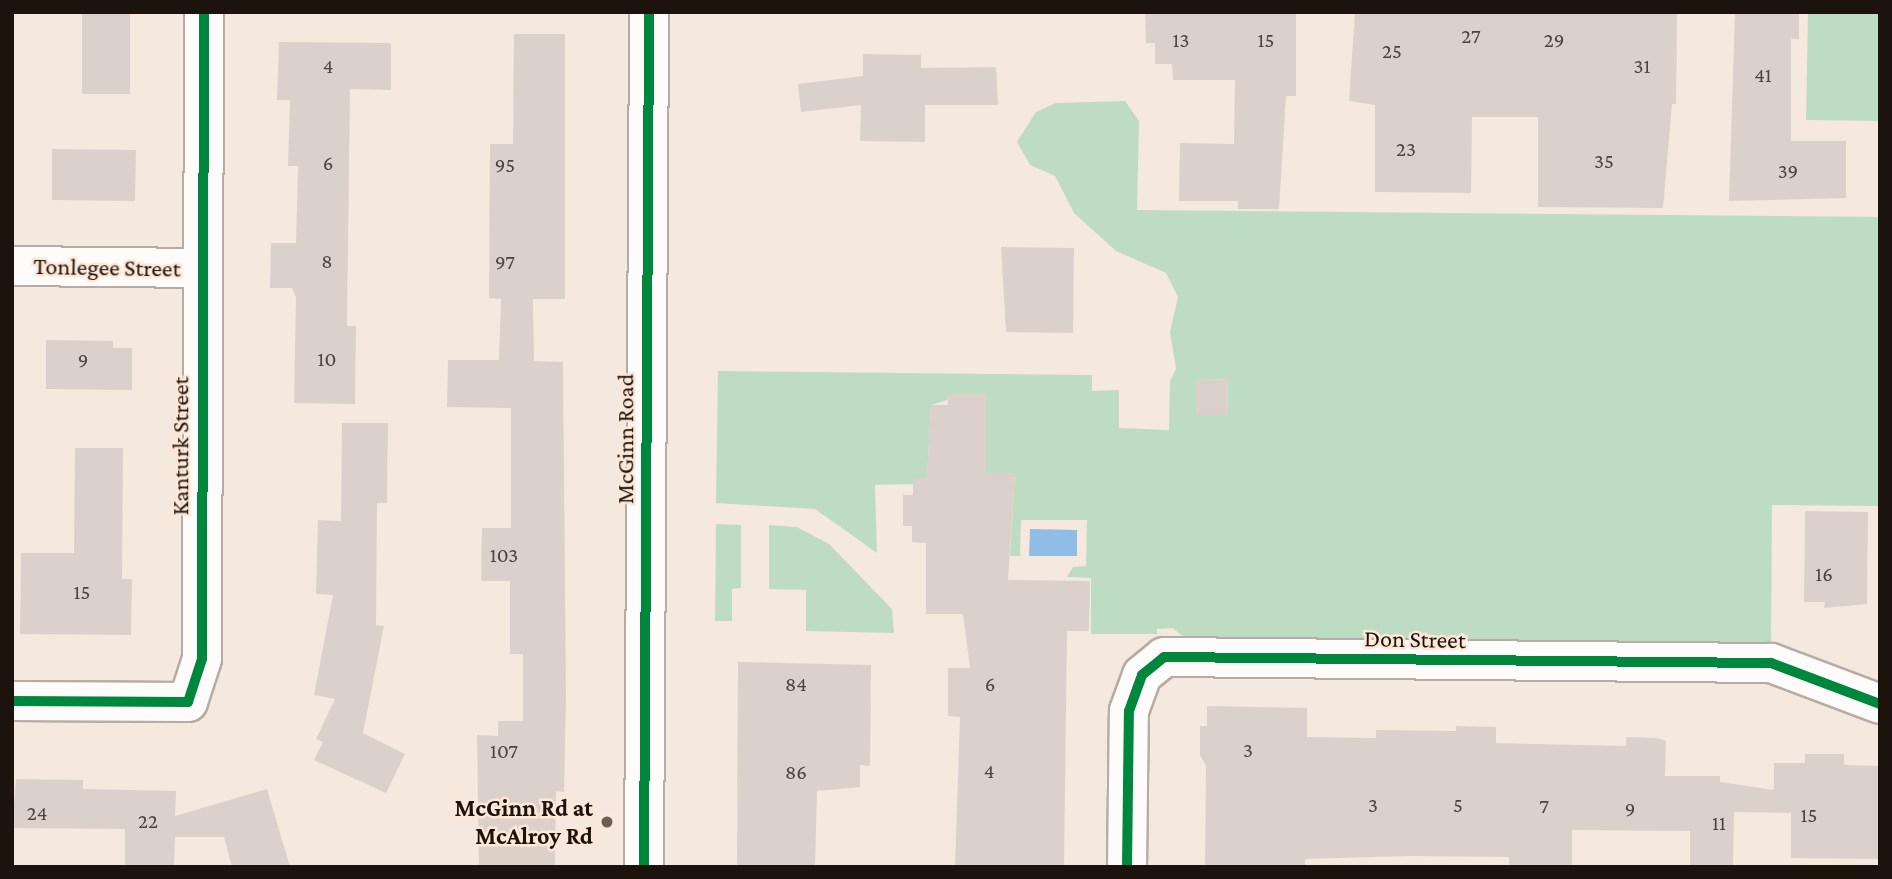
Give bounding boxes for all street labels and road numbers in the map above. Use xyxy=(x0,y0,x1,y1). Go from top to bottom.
street label: Tonlegee Street xyxy=(33,251,181,283)
street label: McGinn Road xyxy=(611,374,639,504)
street label: Kanturk Street xyxy=(166,377,194,515)
street label: Don Street xyxy=(1364,624,1466,654)

